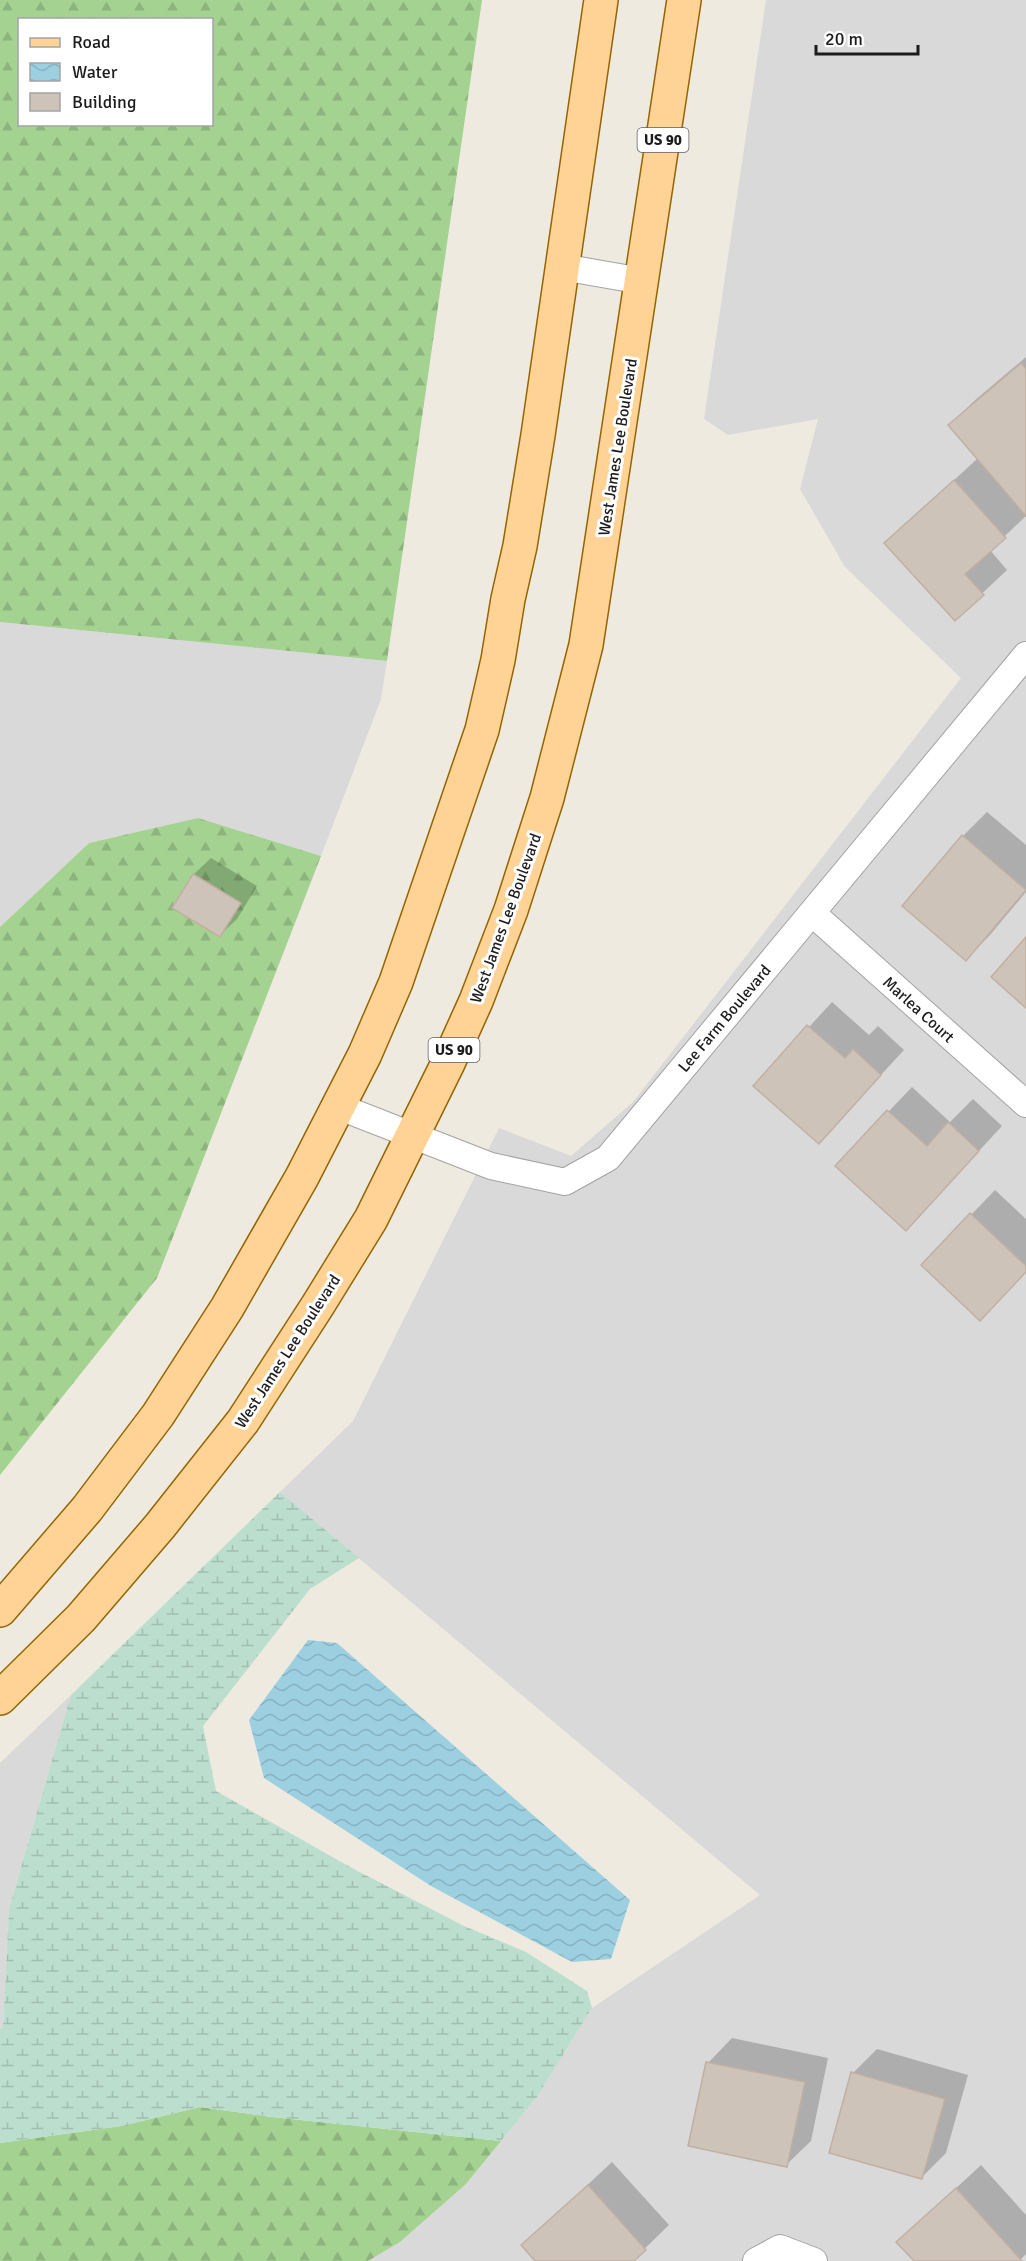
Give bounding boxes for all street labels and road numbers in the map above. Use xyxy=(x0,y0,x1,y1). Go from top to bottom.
road number: US 90 xyxy=(638,128,688,152)
street label: West James Lee Boulevard xyxy=(594,357,642,537)
street label: West James Lee Boulevard xyxy=(466,831,546,1006)
street label: Lee Farm Boulevard xyxy=(674,961,776,1076)
street label: Marlea Court xyxy=(878,972,959,1047)
road number: US 90 xyxy=(428,1038,480,1062)
street label: West James Lee Boulevard xyxy=(231,1271,345,1432)

